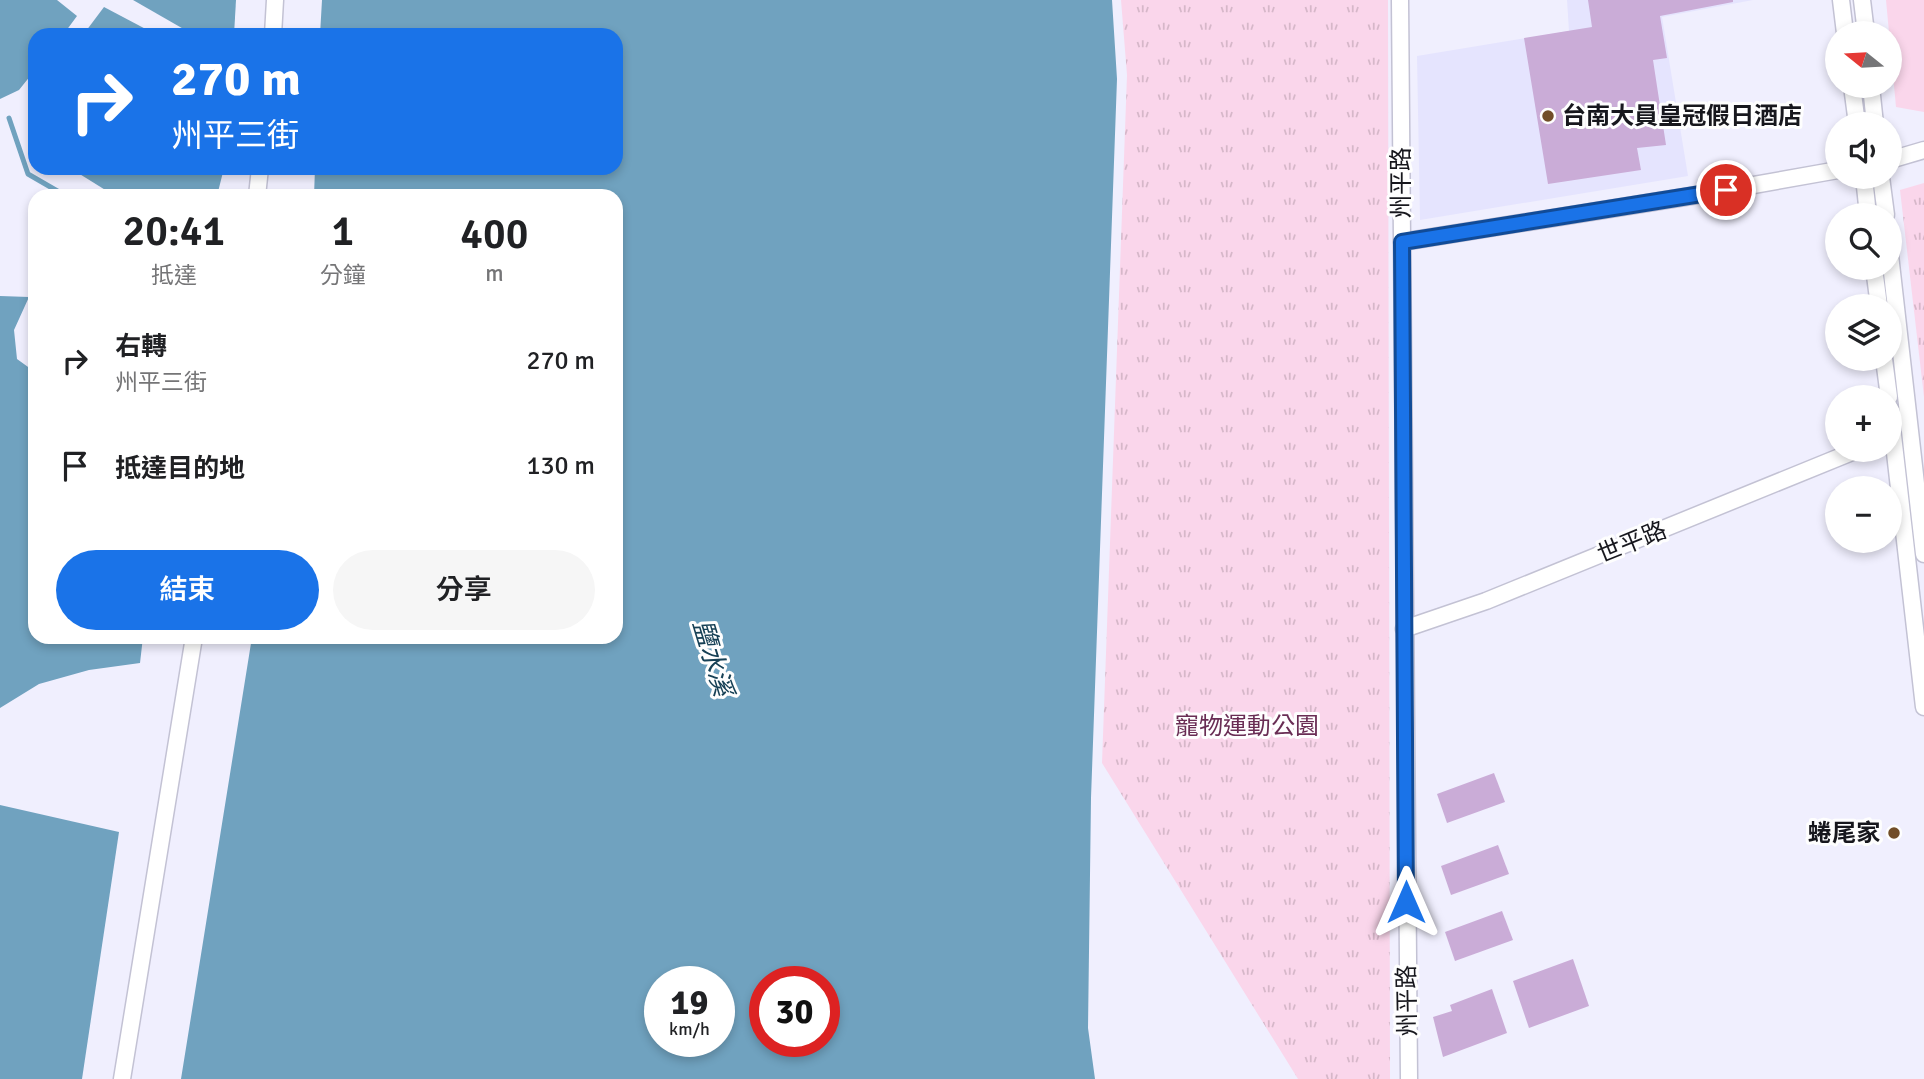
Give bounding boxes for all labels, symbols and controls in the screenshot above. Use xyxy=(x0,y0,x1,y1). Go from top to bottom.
north arrow xyxy=(1825,21,1902,98)
map controls xyxy=(1825,21,1902,553)
text: 270 m xyxy=(171,49,301,109)
icon: right xyxy=(56,56,147,147)
place label: 台南大員皇冠假日酒店 xyxy=(1562,101,1802,131)
marker: 台南大員皇冠假日酒店 xyxy=(1540,108,1556,124)
button: sound xyxy=(1825,112,1902,189)
text: 州平三街 xyxy=(171,116,299,155)
street label: 州平路 xyxy=(1386,147,1416,219)
pin xyxy=(1696,160,1756,220)
icon: arrive xyxy=(1707,171,1745,209)
button: search xyxy=(1825,203,1902,280)
text: 20:41 xyxy=(123,206,225,257)
text: 1 xyxy=(331,206,354,257)
text: 400 xyxy=(460,209,528,260)
text: m xyxy=(485,259,504,288)
text: 抵達 xyxy=(151,261,197,290)
text: 分鐘 xyxy=(320,261,366,290)
button: layers xyxy=(1825,294,1902,371)
text: 右轉 xyxy=(115,331,167,363)
icon: right xyxy=(56,342,94,380)
text: 270 m xyxy=(526,345,595,377)
text: 州平三街 xyxy=(115,368,207,397)
button: + xyxy=(1825,385,1902,462)
icon: arrive xyxy=(56,447,94,485)
text: 130 m xyxy=(526,450,595,482)
text: 抵達目的地 xyxy=(115,453,245,485)
button: − xyxy=(1825,476,1902,553)
street label: 世平路 xyxy=(1593,515,1671,569)
button: 結束 xyxy=(56,550,319,630)
button: 分享 xyxy=(333,550,595,630)
water label: 鹽水溪 xyxy=(685,616,740,704)
park label: 寵物運動公園 xyxy=(1175,711,1319,741)
place label: 蜷尾家 xyxy=(1808,818,1880,848)
marker: 蜷尾家 xyxy=(1886,825,1902,841)
position arrow xyxy=(1369,865,1443,939)
street label: 州平路 xyxy=(1391,965,1423,1037)
speed limit sign: 30 xyxy=(749,966,840,1057)
text: 19 xyxy=(671,981,708,1024)
text: km/h xyxy=(669,1018,710,1040)

